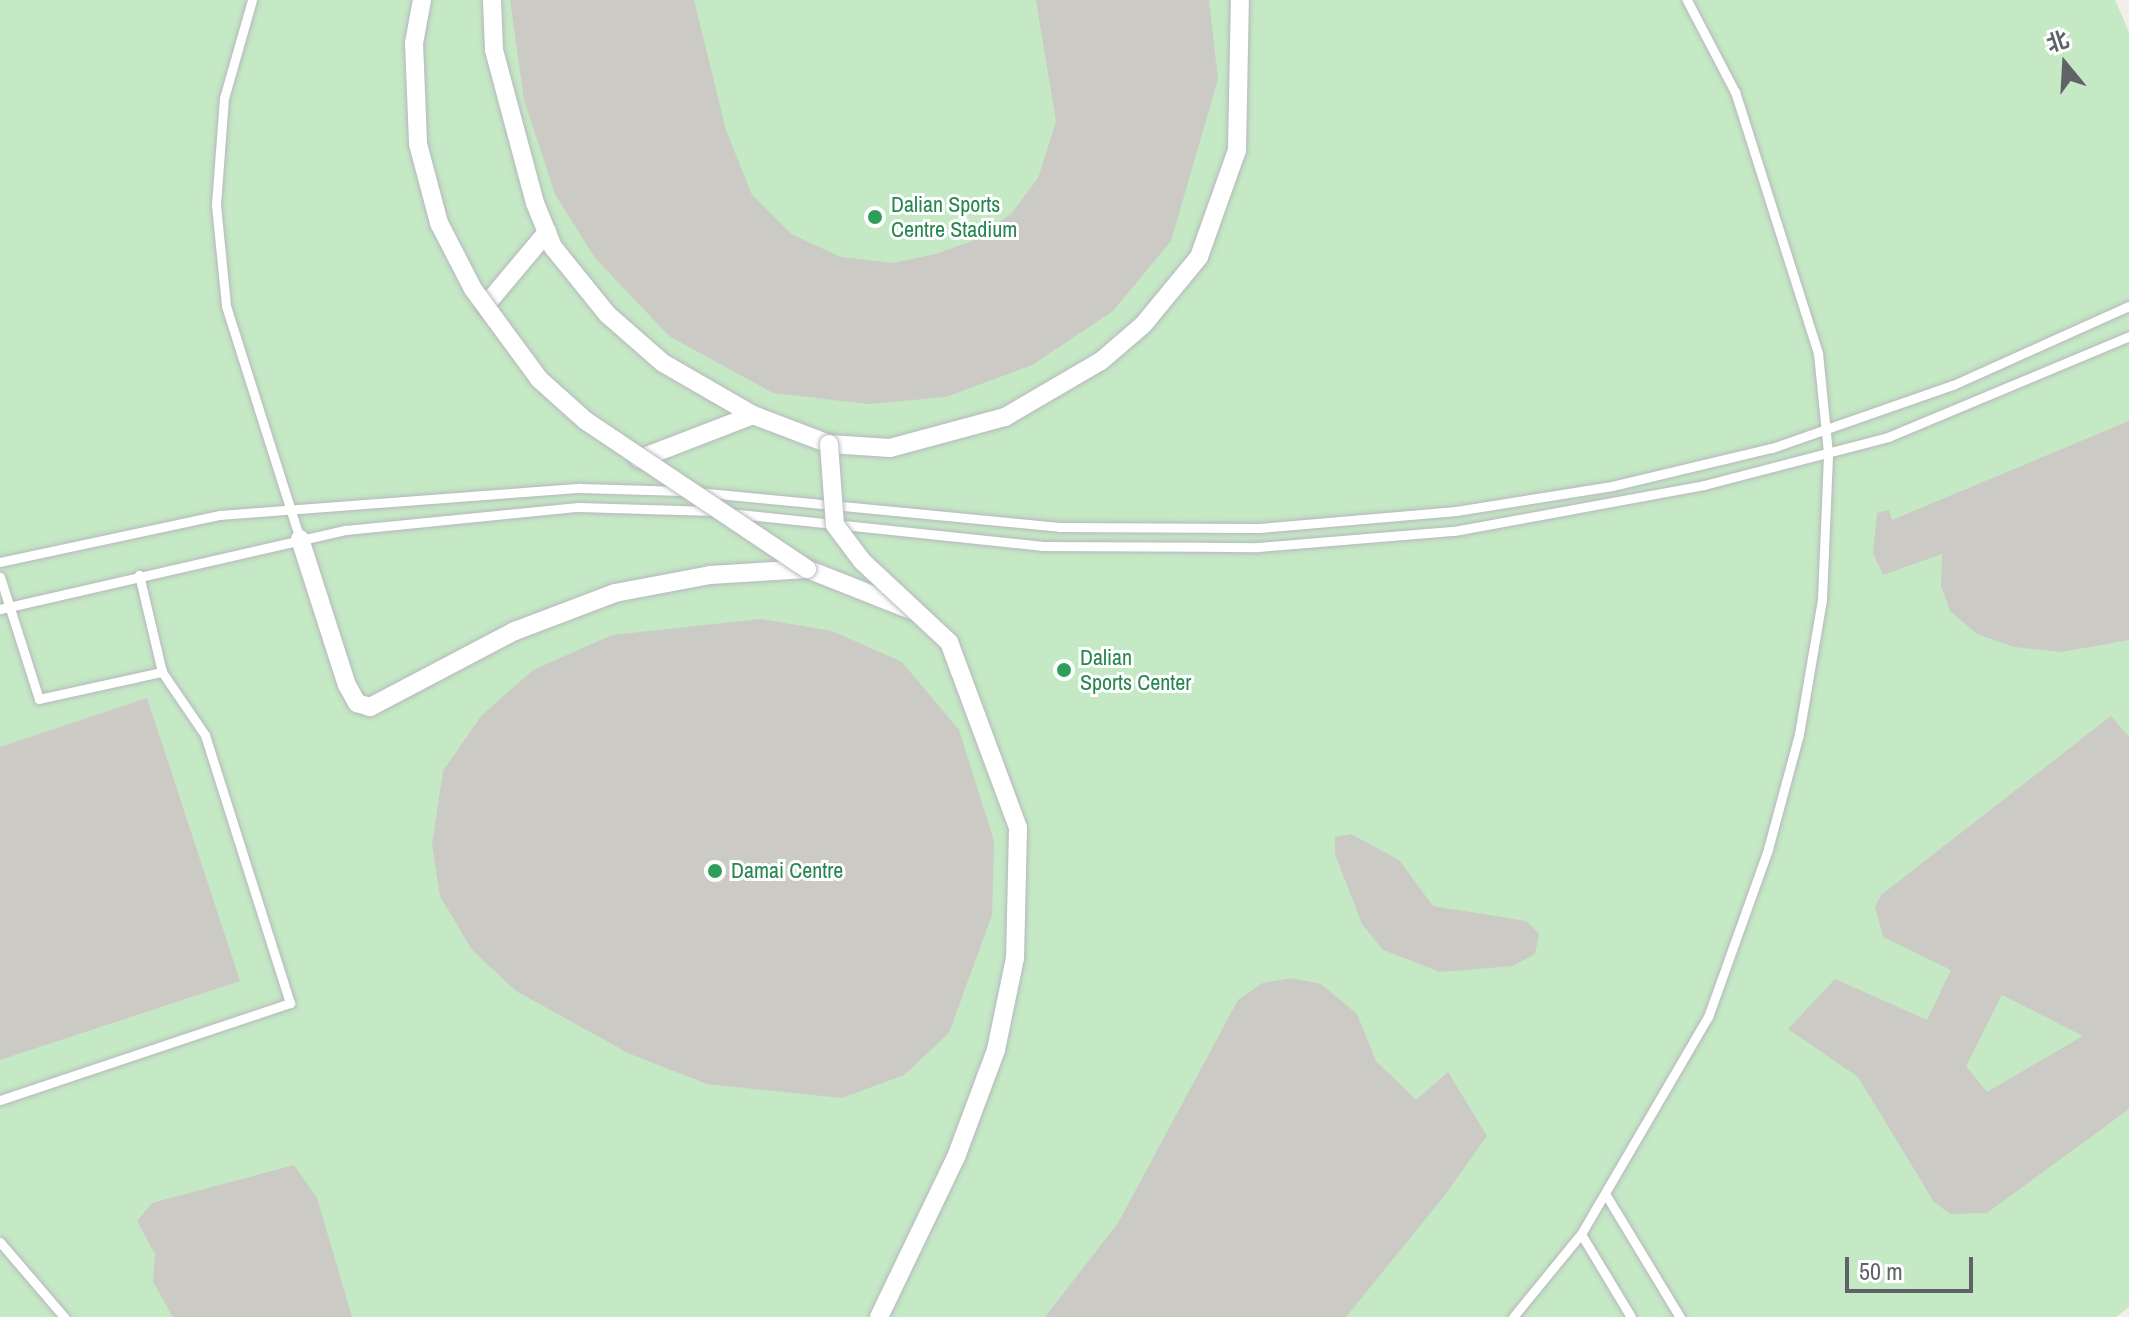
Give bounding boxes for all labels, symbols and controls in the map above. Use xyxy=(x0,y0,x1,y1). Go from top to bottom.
north arrow xyxy=(2025,24,2105,104)
text: 北 xyxy=(2042,24,2073,59)
place label: Dalian Sports Centre Stadium xyxy=(891,191,1017,242)
marker: Dalian Sports Centre Stadium xyxy=(866,208,884,226)
place label: Dalian Sports Center xyxy=(1080,644,1191,696)
marker: Dalian Sports Center xyxy=(1055,661,1073,679)
place label: Damai Centre xyxy=(731,858,843,884)
marker: Damai Centre xyxy=(706,862,724,880)
scale bar xyxy=(1849,1241,1977,1291)
text: 50 m xyxy=(1859,1255,1903,1287)

